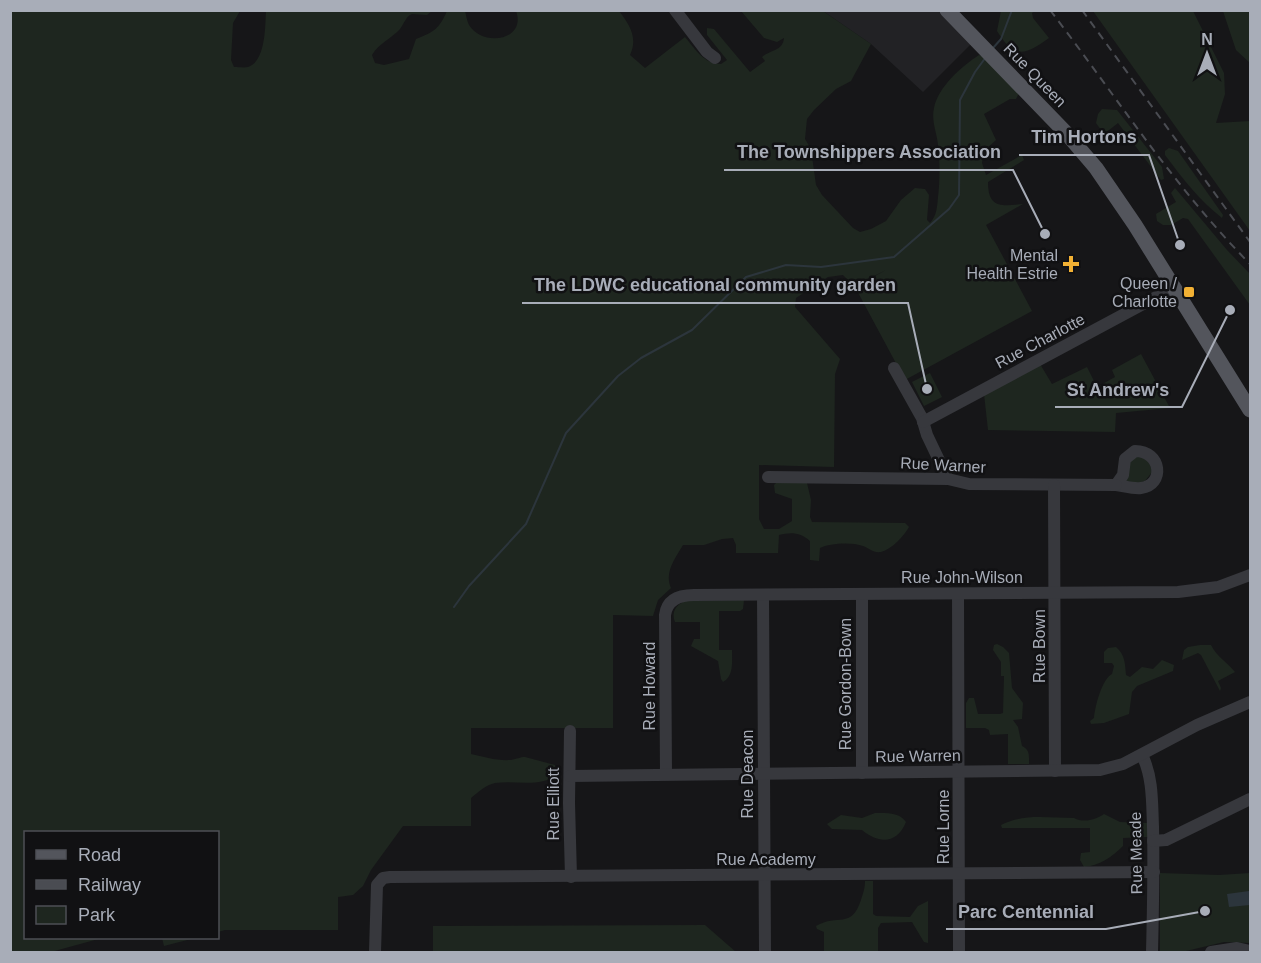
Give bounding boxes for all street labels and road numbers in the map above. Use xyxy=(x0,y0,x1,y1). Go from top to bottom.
street label: Rue Queen xyxy=(1000,40,1070,110)
street label: Rue Charlotte xyxy=(992,310,1088,372)
street label: Rue Warner xyxy=(900,454,987,476)
street label: Rue John-Wilson xyxy=(901,569,1023,586)
street label: Rue Bown xyxy=(1031,609,1048,683)
street label: Rue Gordon-Bown xyxy=(837,618,854,750)
street label: Rue Howard xyxy=(641,642,658,730)
street label: Rue Deacon xyxy=(739,730,756,818)
street label: Rue Warren xyxy=(875,747,961,765)
street label: Rue Elliott xyxy=(545,767,562,840)
street label: Rue Lorne xyxy=(935,790,952,864)
street label: Rue Meade xyxy=(1127,811,1145,895)
street label: Rue Academy xyxy=(716,851,816,868)

